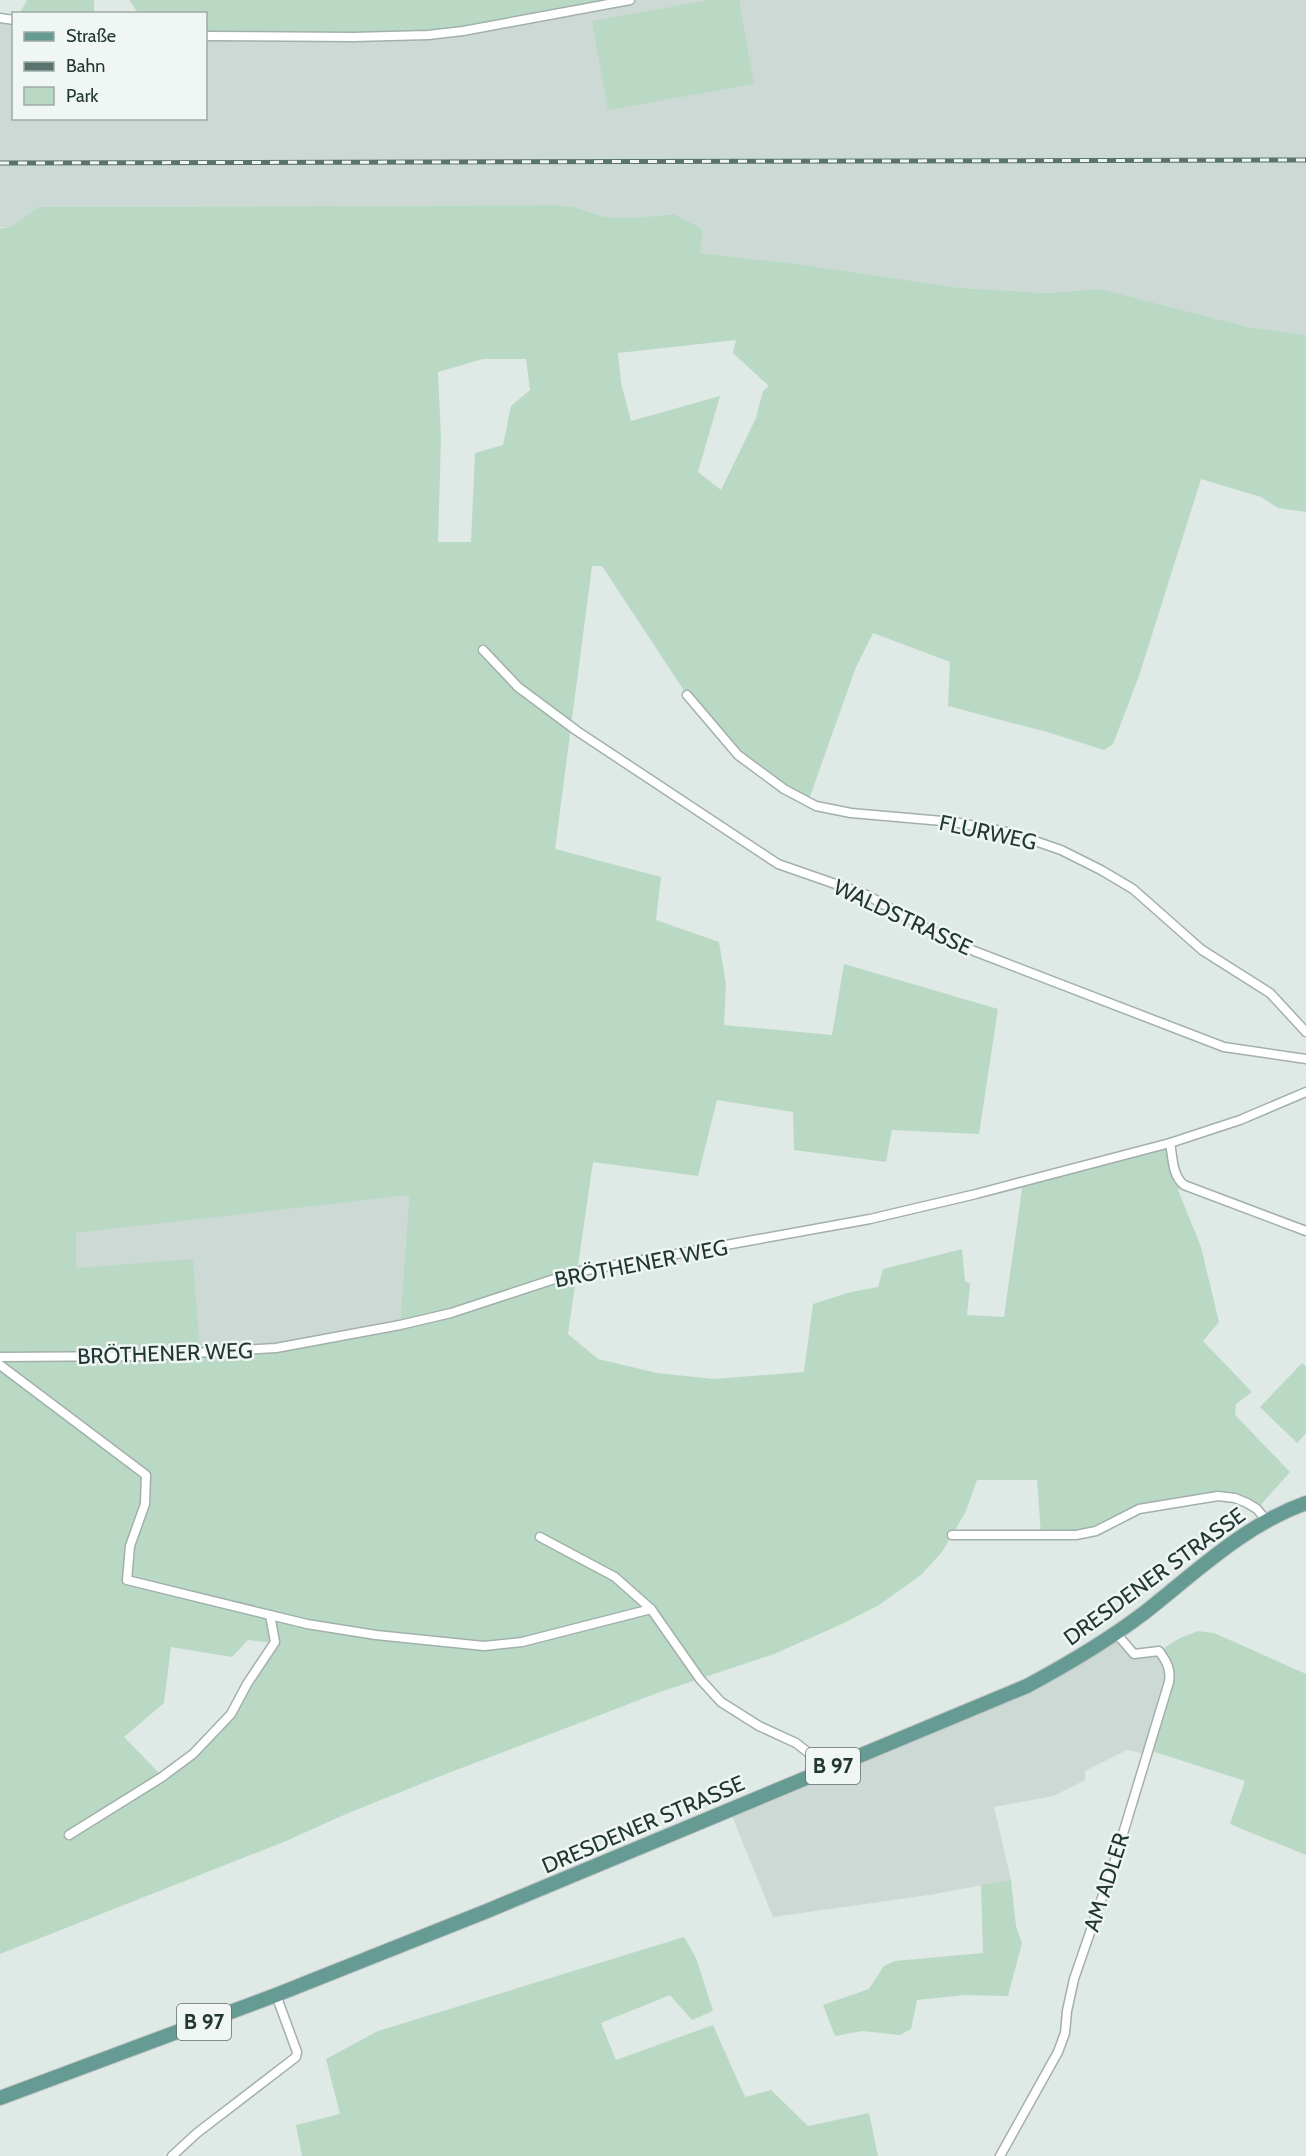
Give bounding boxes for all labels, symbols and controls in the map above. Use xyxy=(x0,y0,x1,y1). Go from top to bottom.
legend xyxy=(12,12,207,120)
text: Straße xyxy=(66,25,116,47)
text: Bahn xyxy=(66,55,105,77)
text: Park xyxy=(66,85,99,107)
street label: FLURWEG xyxy=(937,809,1039,856)
street label: WALDSTRASSE xyxy=(829,874,976,961)
street label: BRÖTHENER WEG xyxy=(552,1233,730,1294)
street label: BRÖTHENER WEG xyxy=(77,1337,253,1370)
street label: DRESDENER STRASSE xyxy=(1058,1502,1250,1651)
road number: B 97 xyxy=(806,1748,860,1784)
street label: DRESDENER STRASSE xyxy=(538,1770,749,1879)
street label: AM ADLER xyxy=(1078,1829,1135,1935)
road number: B 97 xyxy=(177,2004,231,2040)

